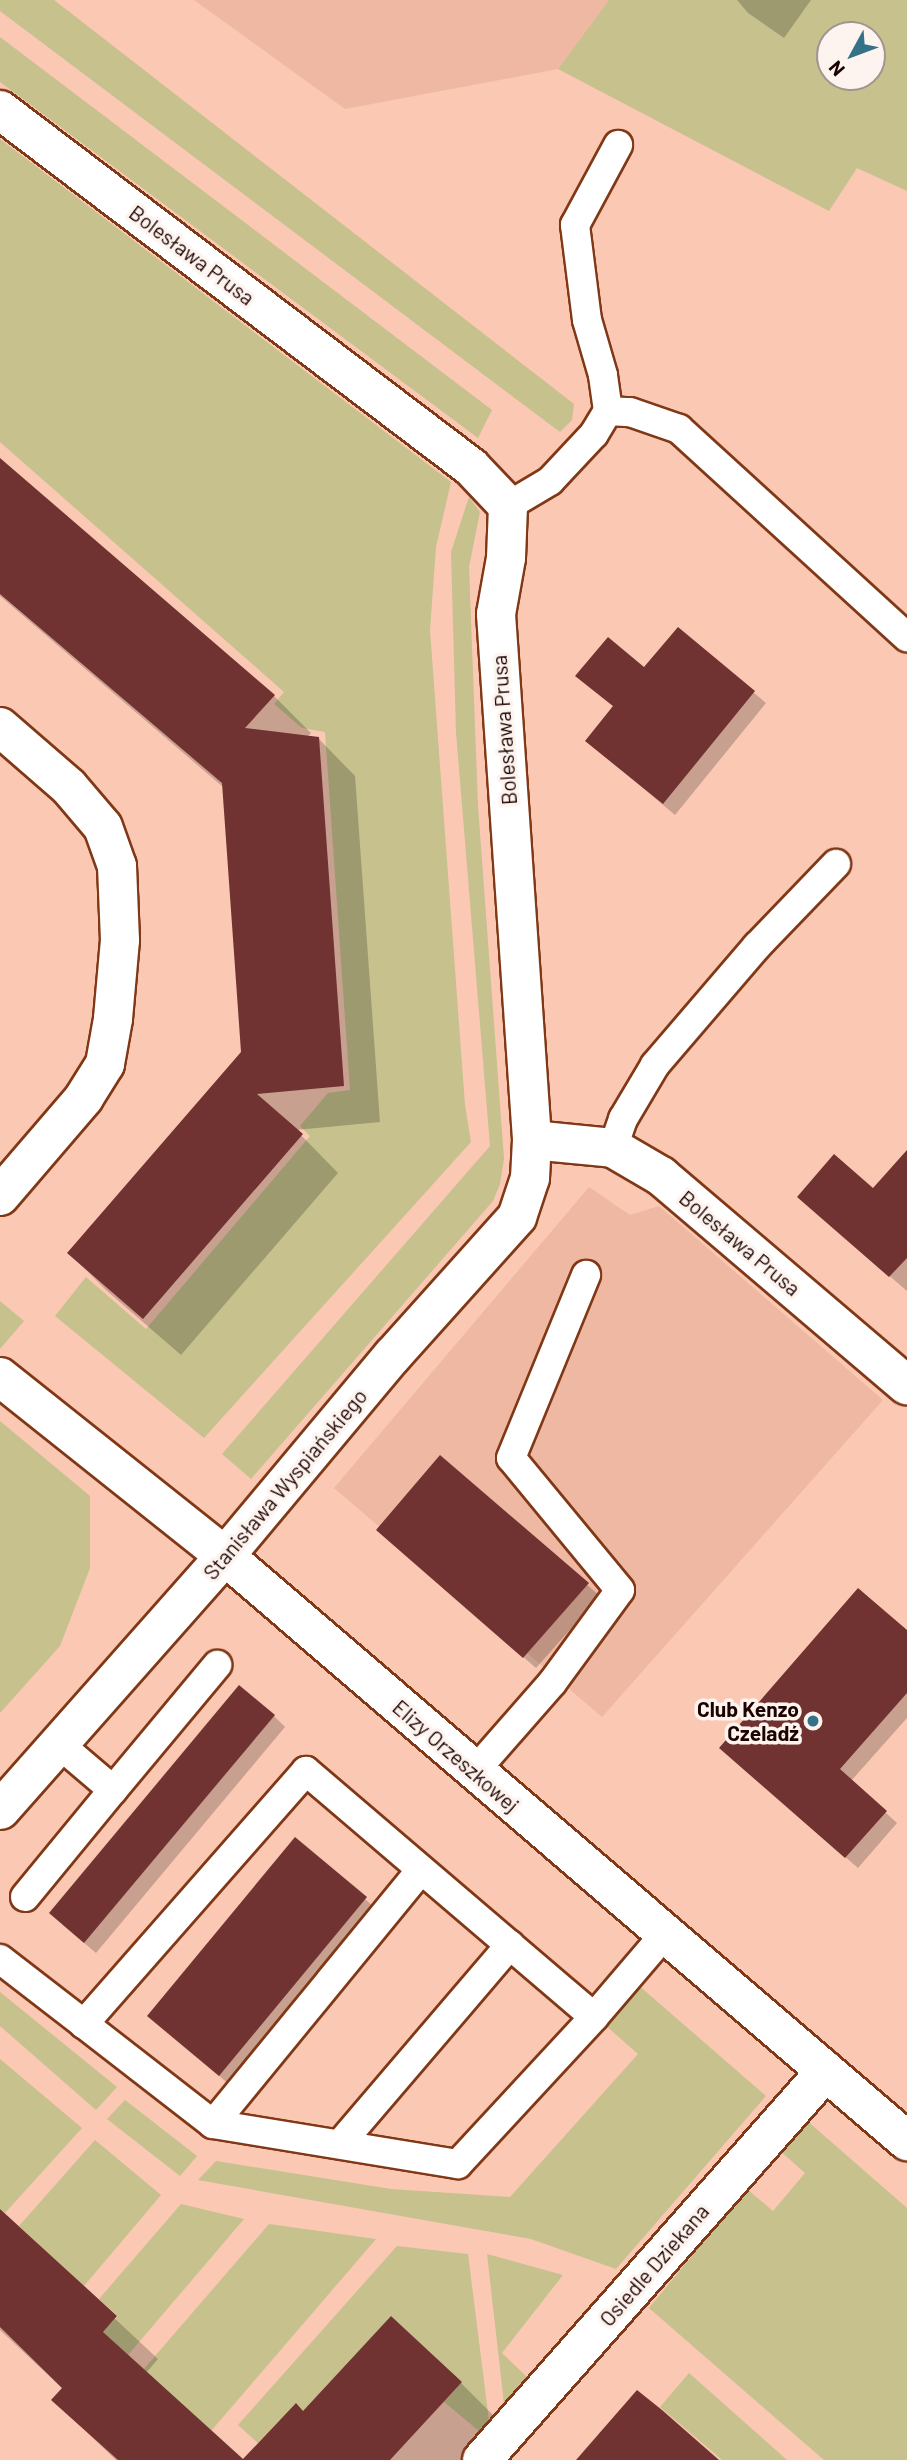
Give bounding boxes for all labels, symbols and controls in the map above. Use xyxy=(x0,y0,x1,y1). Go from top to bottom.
north arrow xyxy=(816,21,886,91)
text: N xyxy=(823,56,849,81)
street label: Bolesława Prusa xyxy=(124,200,260,310)
street label: Bolesława Prusa xyxy=(486,654,522,806)
street label: Bolesława Prusa xyxy=(674,1185,806,1301)
street label: Stanisława Wyspiańskiego xyxy=(198,1383,372,1585)
street label: Elizy Orzeszkowej xyxy=(388,1694,524,1818)
place label: Club Kenzo Czeladź xyxy=(697,1696,799,1746)
marker: Club Kenzo Czeladź xyxy=(805,1713,821,1729)
street label: Osiedle Dziekana xyxy=(594,2199,714,2331)

